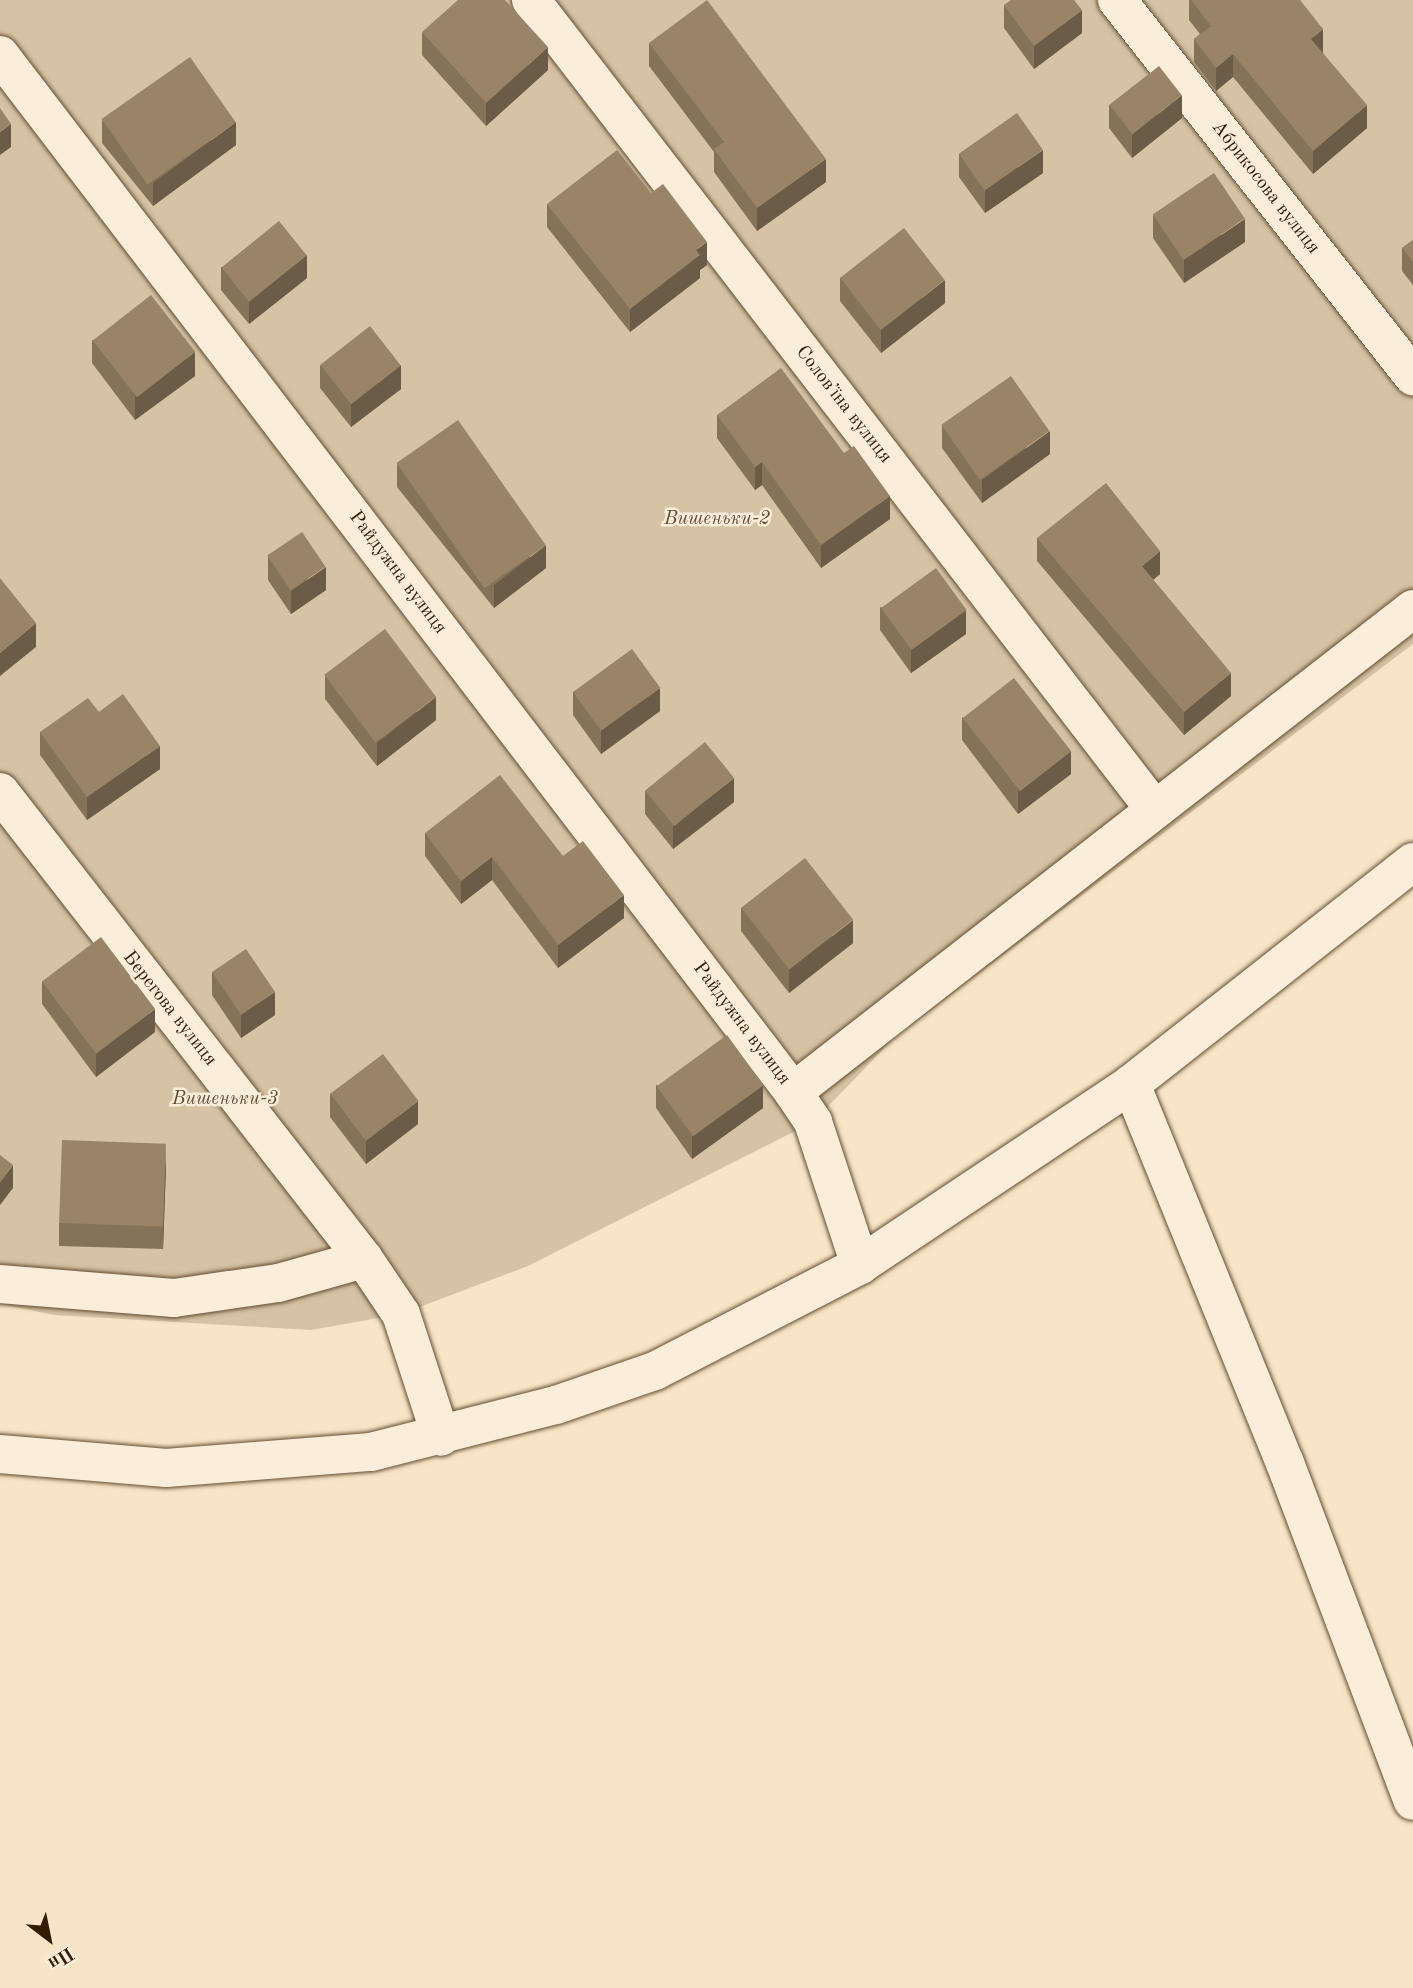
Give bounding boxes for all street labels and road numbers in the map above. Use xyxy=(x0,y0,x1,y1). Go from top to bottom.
street label: Абрикосова вулиця xyxy=(1206,117,1324,259)
street label: Соловʼїна вулиця xyxy=(790,342,896,468)
street label: Райдужна вулиця xyxy=(343,507,451,639)
street label: Берегова вулиця xyxy=(117,947,221,1071)
street label: Райдужна вулиця xyxy=(687,958,795,1090)

